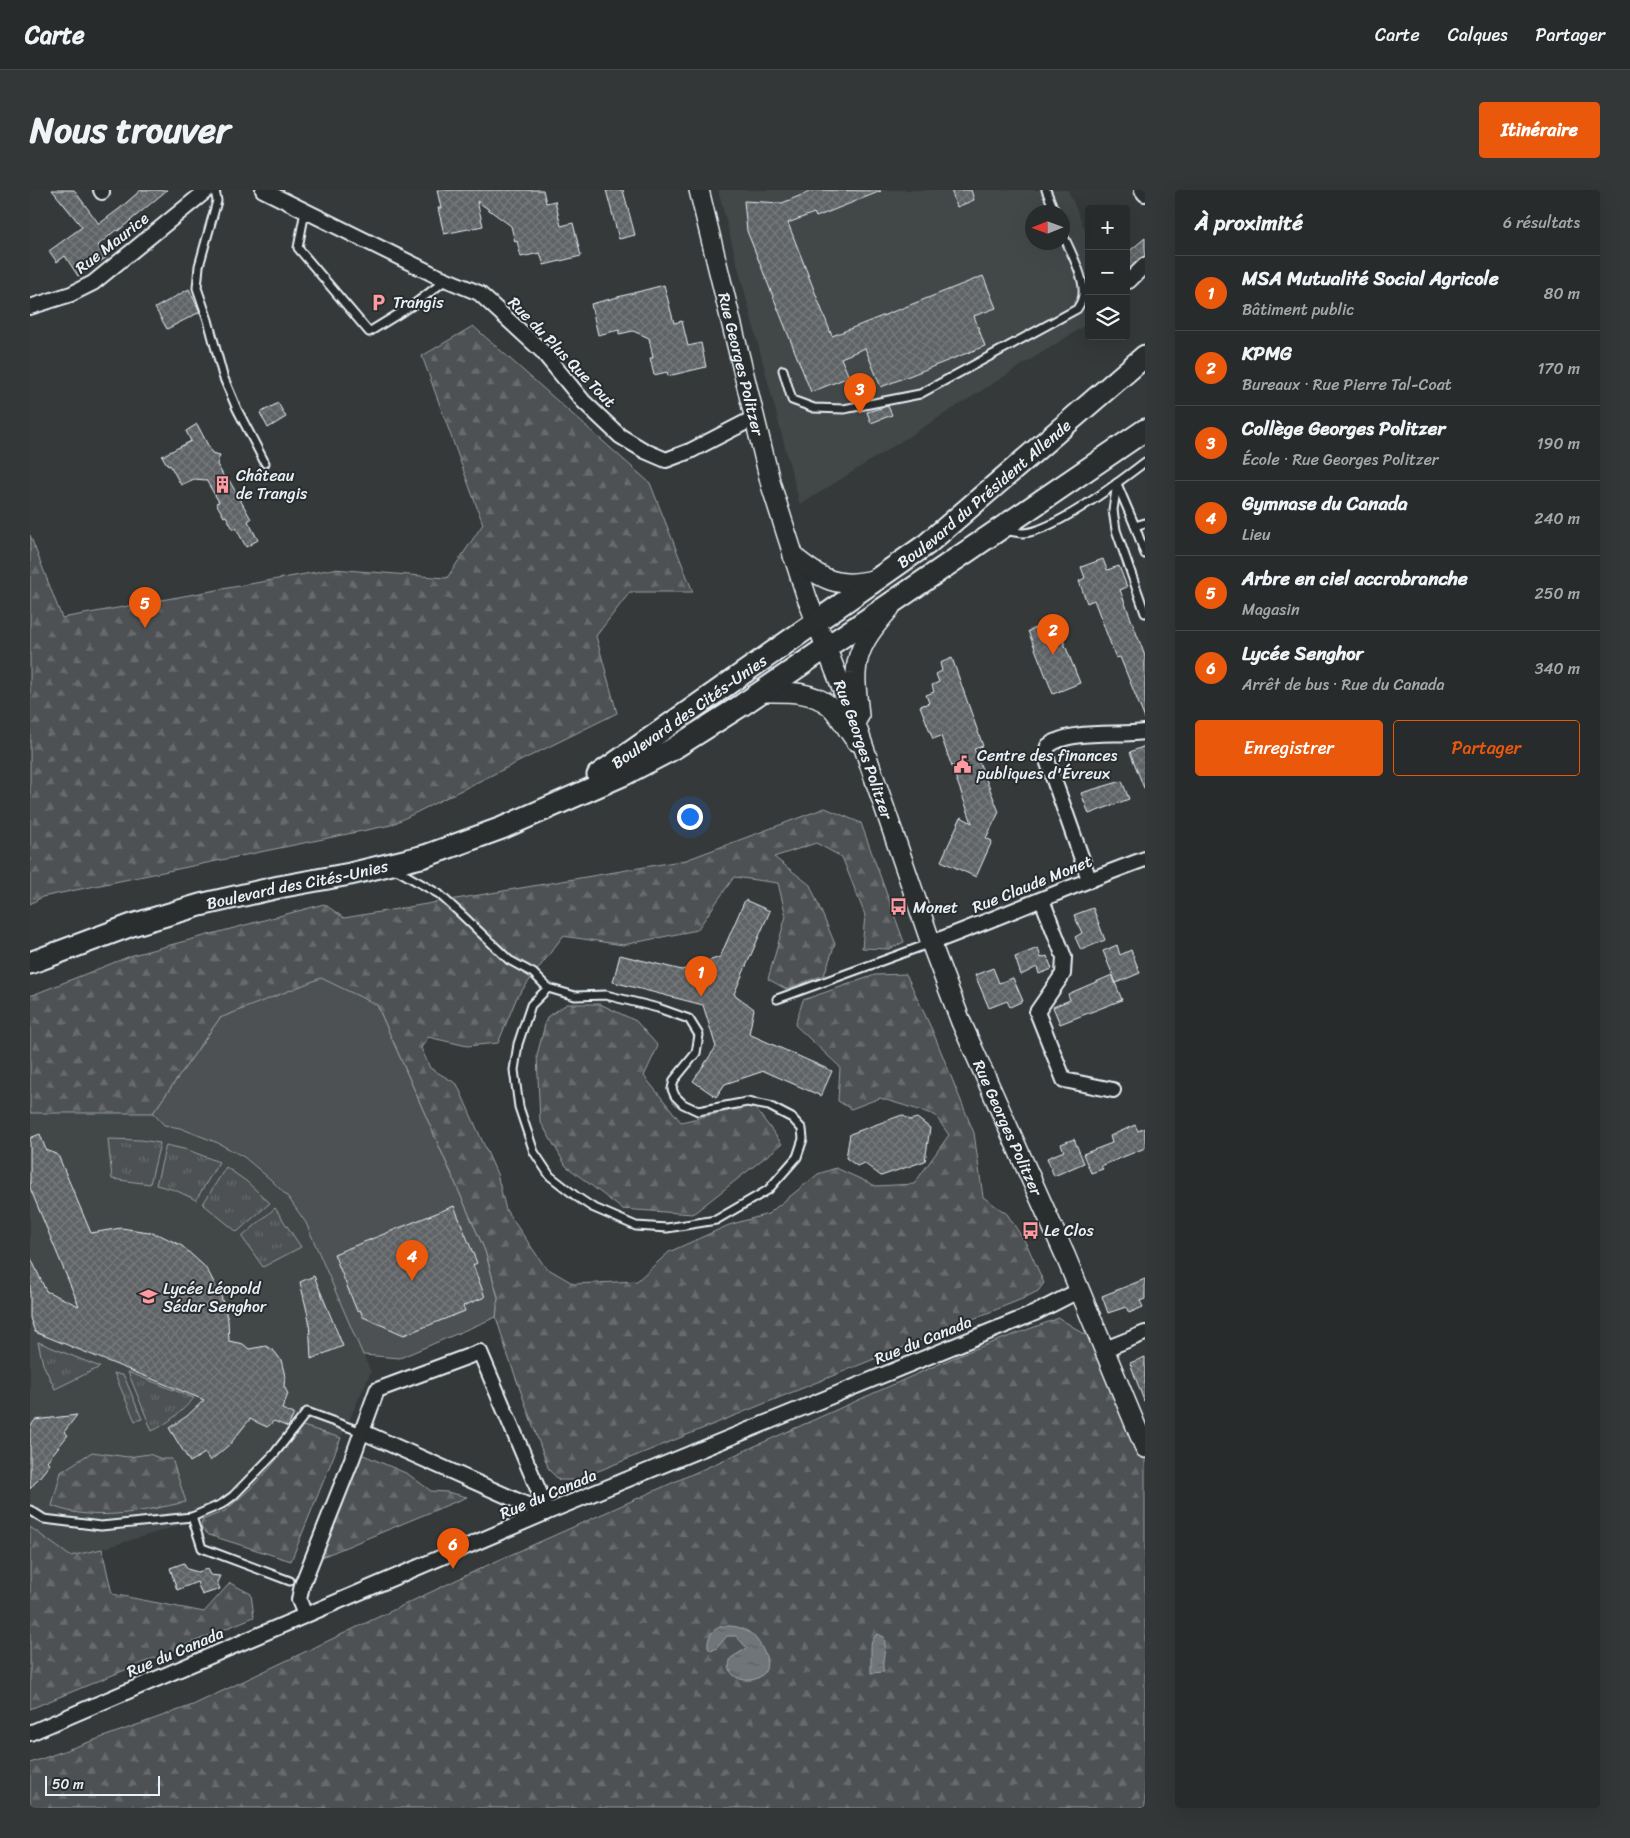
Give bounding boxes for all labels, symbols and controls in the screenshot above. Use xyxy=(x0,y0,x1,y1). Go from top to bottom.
text: Carte xyxy=(25,14,85,56)
text: Carte xyxy=(1375,19,1420,51)
text: Calques xyxy=(1448,19,1508,51)
text: Partager xyxy=(1536,19,1605,51)
text: Nous trouver xyxy=(30,99,230,161)
button: Itinéraire xyxy=(1479,102,1600,158)
street label: Rue Maurice xyxy=(69,204,156,281)
text: À proximité xyxy=(1195,204,1303,242)
north arrow xyxy=(1025,205,1070,250)
map controls xyxy=(1085,205,1130,340)
button: + xyxy=(1085,205,1130,250)
text: 6 résultats xyxy=(1503,208,1580,237)
button: − xyxy=(1085,250,1130,295)
text: MSA Mutualité Social Agricole xyxy=(1242,262,1499,295)
text: 1 xyxy=(1208,279,1214,308)
text: 80 m xyxy=(1544,279,1580,308)
place label: Trangis xyxy=(393,288,444,317)
street label: Rue du Plus Que Tout xyxy=(501,289,623,415)
street label: Rue Georges Politzer xyxy=(710,289,773,440)
parking icon: Trangis xyxy=(369,292,389,312)
button: layers xyxy=(1085,295,1130,340)
text: Bâtiment public xyxy=(1242,295,1354,324)
text: KPMG xyxy=(1242,337,1292,370)
text: 2 xyxy=(1206,354,1216,383)
text: 170 m xyxy=(1537,354,1580,383)
text: Bureaux · Rue Pierre Tal-Coat xyxy=(1242,370,1452,399)
pin: 3 xyxy=(844,373,876,414)
street label: Boulevard du Président Allende xyxy=(890,411,1078,576)
text: Collège Georges Politzer xyxy=(1242,412,1445,445)
text: 3 xyxy=(1207,429,1215,458)
text: 190 m xyxy=(1537,429,1580,458)
text: École · Rue Georges Politzer xyxy=(1242,445,1438,474)
place label: Château de Trangis xyxy=(236,461,308,508)
building icon: Château de Trangis xyxy=(212,474,232,494)
text: Gymnase du Canada xyxy=(1242,487,1408,520)
text: 4 xyxy=(1206,504,1216,533)
text: 240 m xyxy=(1534,504,1580,533)
text: Lieu xyxy=(1242,520,1271,549)
text: Arbre en ciel accrobranche xyxy=(1242,562,1468,595)
text: 5 xyxy=(1206,579,1216,608)
text: 250 m xyxy=(1534,579,1580,608)
pin: 5 xyxy=(129,587,161,628)
text: Magasin xyxy=(1242,595,1300,624)
pin: 2 xyxy=(1037,614,1069,655)
text: Lycée Senghor xyxy=(1242,637,1363,670)
street label: Boulevard des Cités-Unies xyxy=(605,646,773,776)
text: 6 xyxy=(1206,654,1216,683)
text: 340 m xyxy=(1535,654,1580,683)
text: Arrêt de bus · Rue du Canada xyxy=(1242,670,1445,699)
street label: Rue Georges Politzer xyxy=(826,675,902,824)
button: Enregistrer xyxy=(1195,720,1383,776)
button: Partager xyxy=(1393,720,1580,776)
place label: Centre des finances publiques d'Évreux xyxy=(976,741,1118,788)
public building icon: Centre des finances publiques d'Évreux xyxy=(953,754,973,774)
your location xyxy=(677,804,703,830)
street label: Rue Claude Monet xyxy=(967,847,1097,921)
street label: Boulevard des Cités-Unies xyxy=(203,851,391,918)
place label: Monet xyxy=(913,893,958,922)
bus stop icon: Monet xyxy=(889,897,909,917)
pin: 1 xyxy=(685,956,717,997)
street label: Rue Georges Politzer xyxy=(965,1055,1052,1202)
place label: Le Clos xyxy=(1044,1216,1094,1245)
bus stop icon: Le Clos xyxy=(1020,1220,1040,1240)
pin: 4 xyxy=(396,1240,428,1281)
place label: Lycée Léopold Sédar Senghor xyxy=(163,1274,268,1321)
school or university icon: Lycée Léopold Sédar Senghor xyxy=(139,1287,159,1307)
street label: Rue du Canada xyxy=(870,1307,976,1373)
street label: Rue du Canada xyxy=(495,1461,601,1527)
pin: 6 xyxy=(437,1528,469,1569)
street label: Rue du Canada xyxy=(122,1619,228,1685)
text: 50 m xyxy=(52,1772,84,1797)
scale bar xyxy=(45,1773,160,1796)

